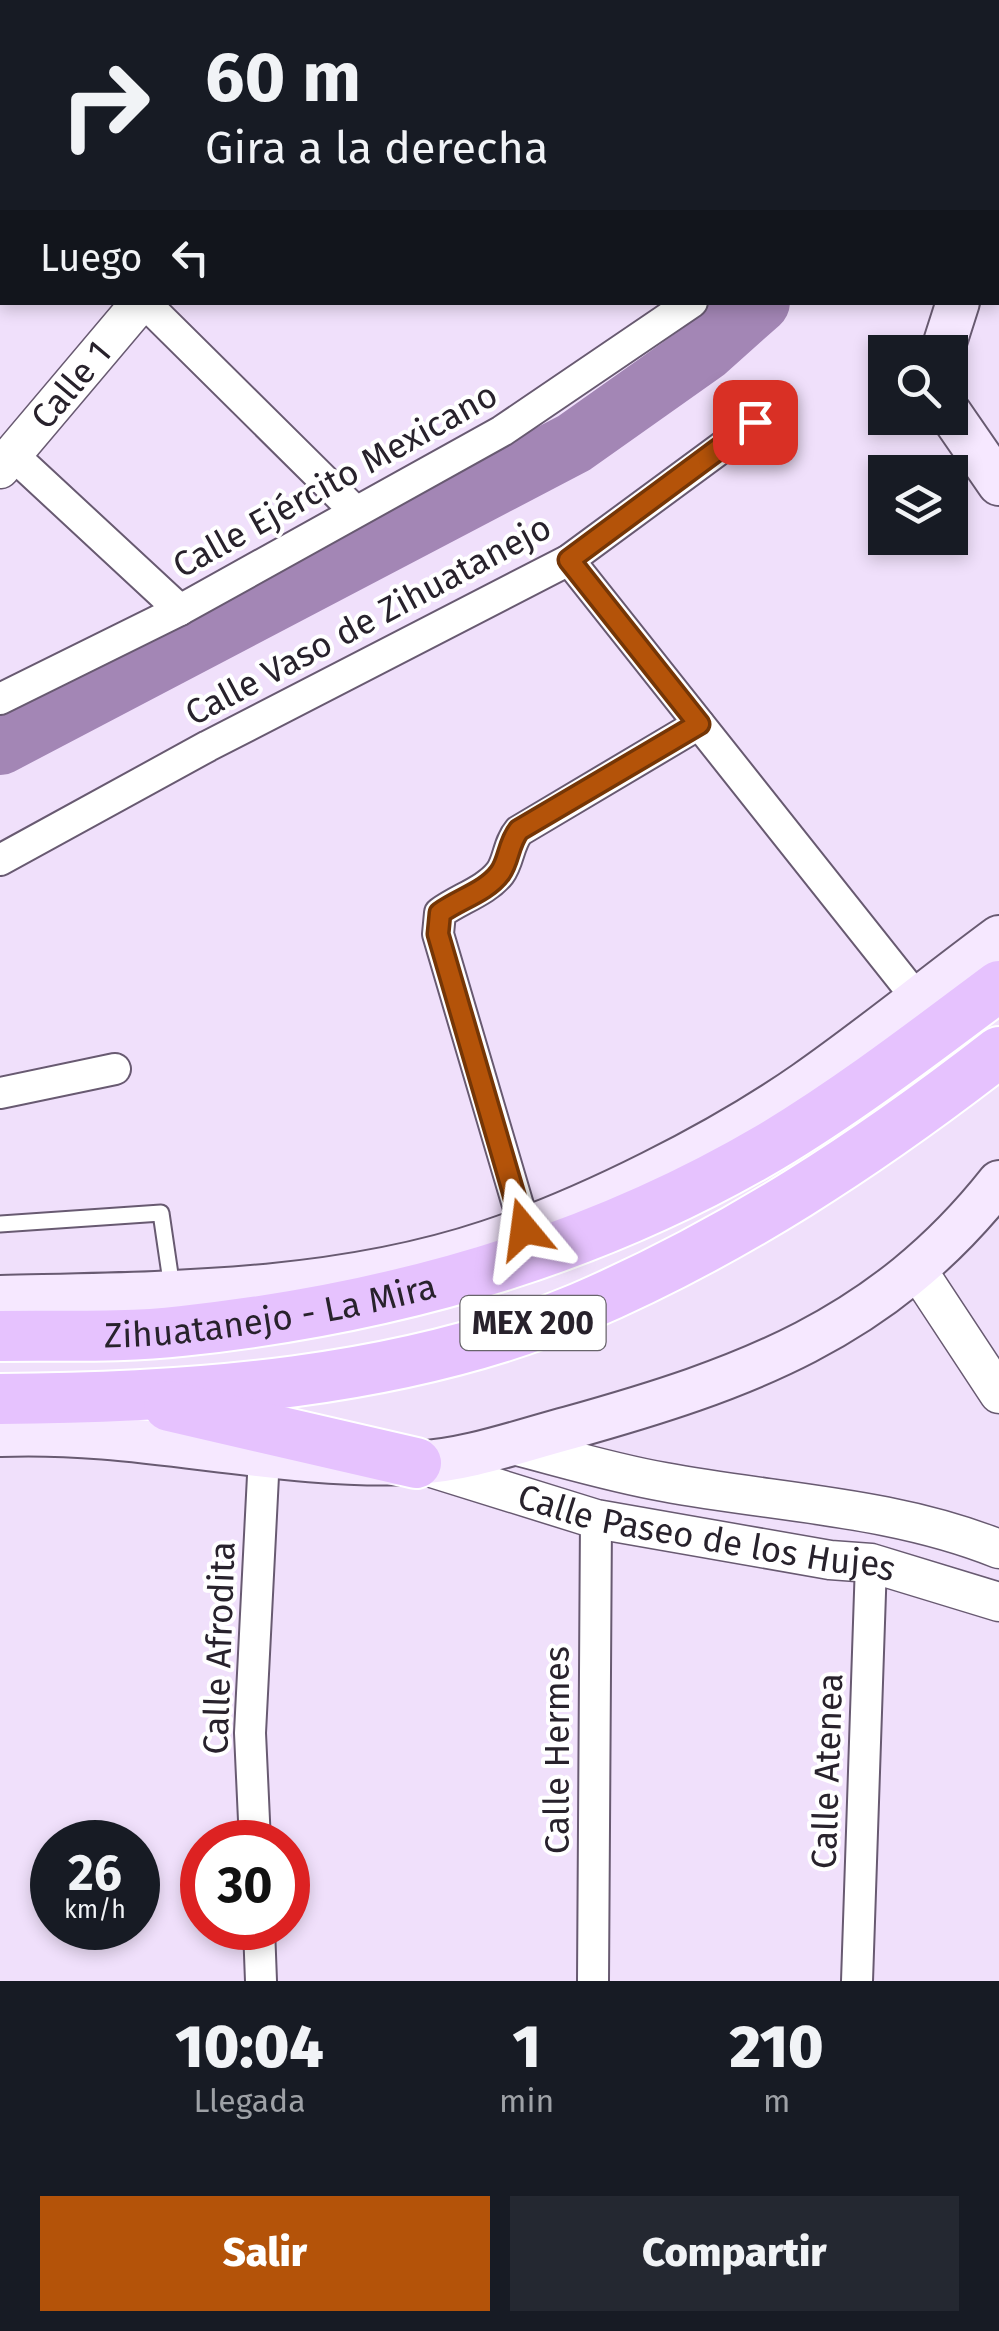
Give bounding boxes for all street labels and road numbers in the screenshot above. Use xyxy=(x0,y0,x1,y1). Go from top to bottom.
street label: Calle 1 xyxy=(22,332,120,437)
street label: Calle Ejército Mexicano xyxy=(165,373,505,587)
street label: Calle Vaso de Zihuatanejo xyxy=(178,506,558,734)
street label: Zihuatanejo - La Mira xyxy=(104,1265,441,1357)
road number: MEX 200 xyxy=(460,1296,606,1350)
street label: Calle Paseo de los Hujes xyxy=(513,1475,901,1590)
street label: Calle Afrodita xyxy=(194,1541,244,1755)
street label: Calle Hermes xyxy=(536,1646,578,1854)
street label: Calle Atenea xyxy=(803,1672,851,1870)

